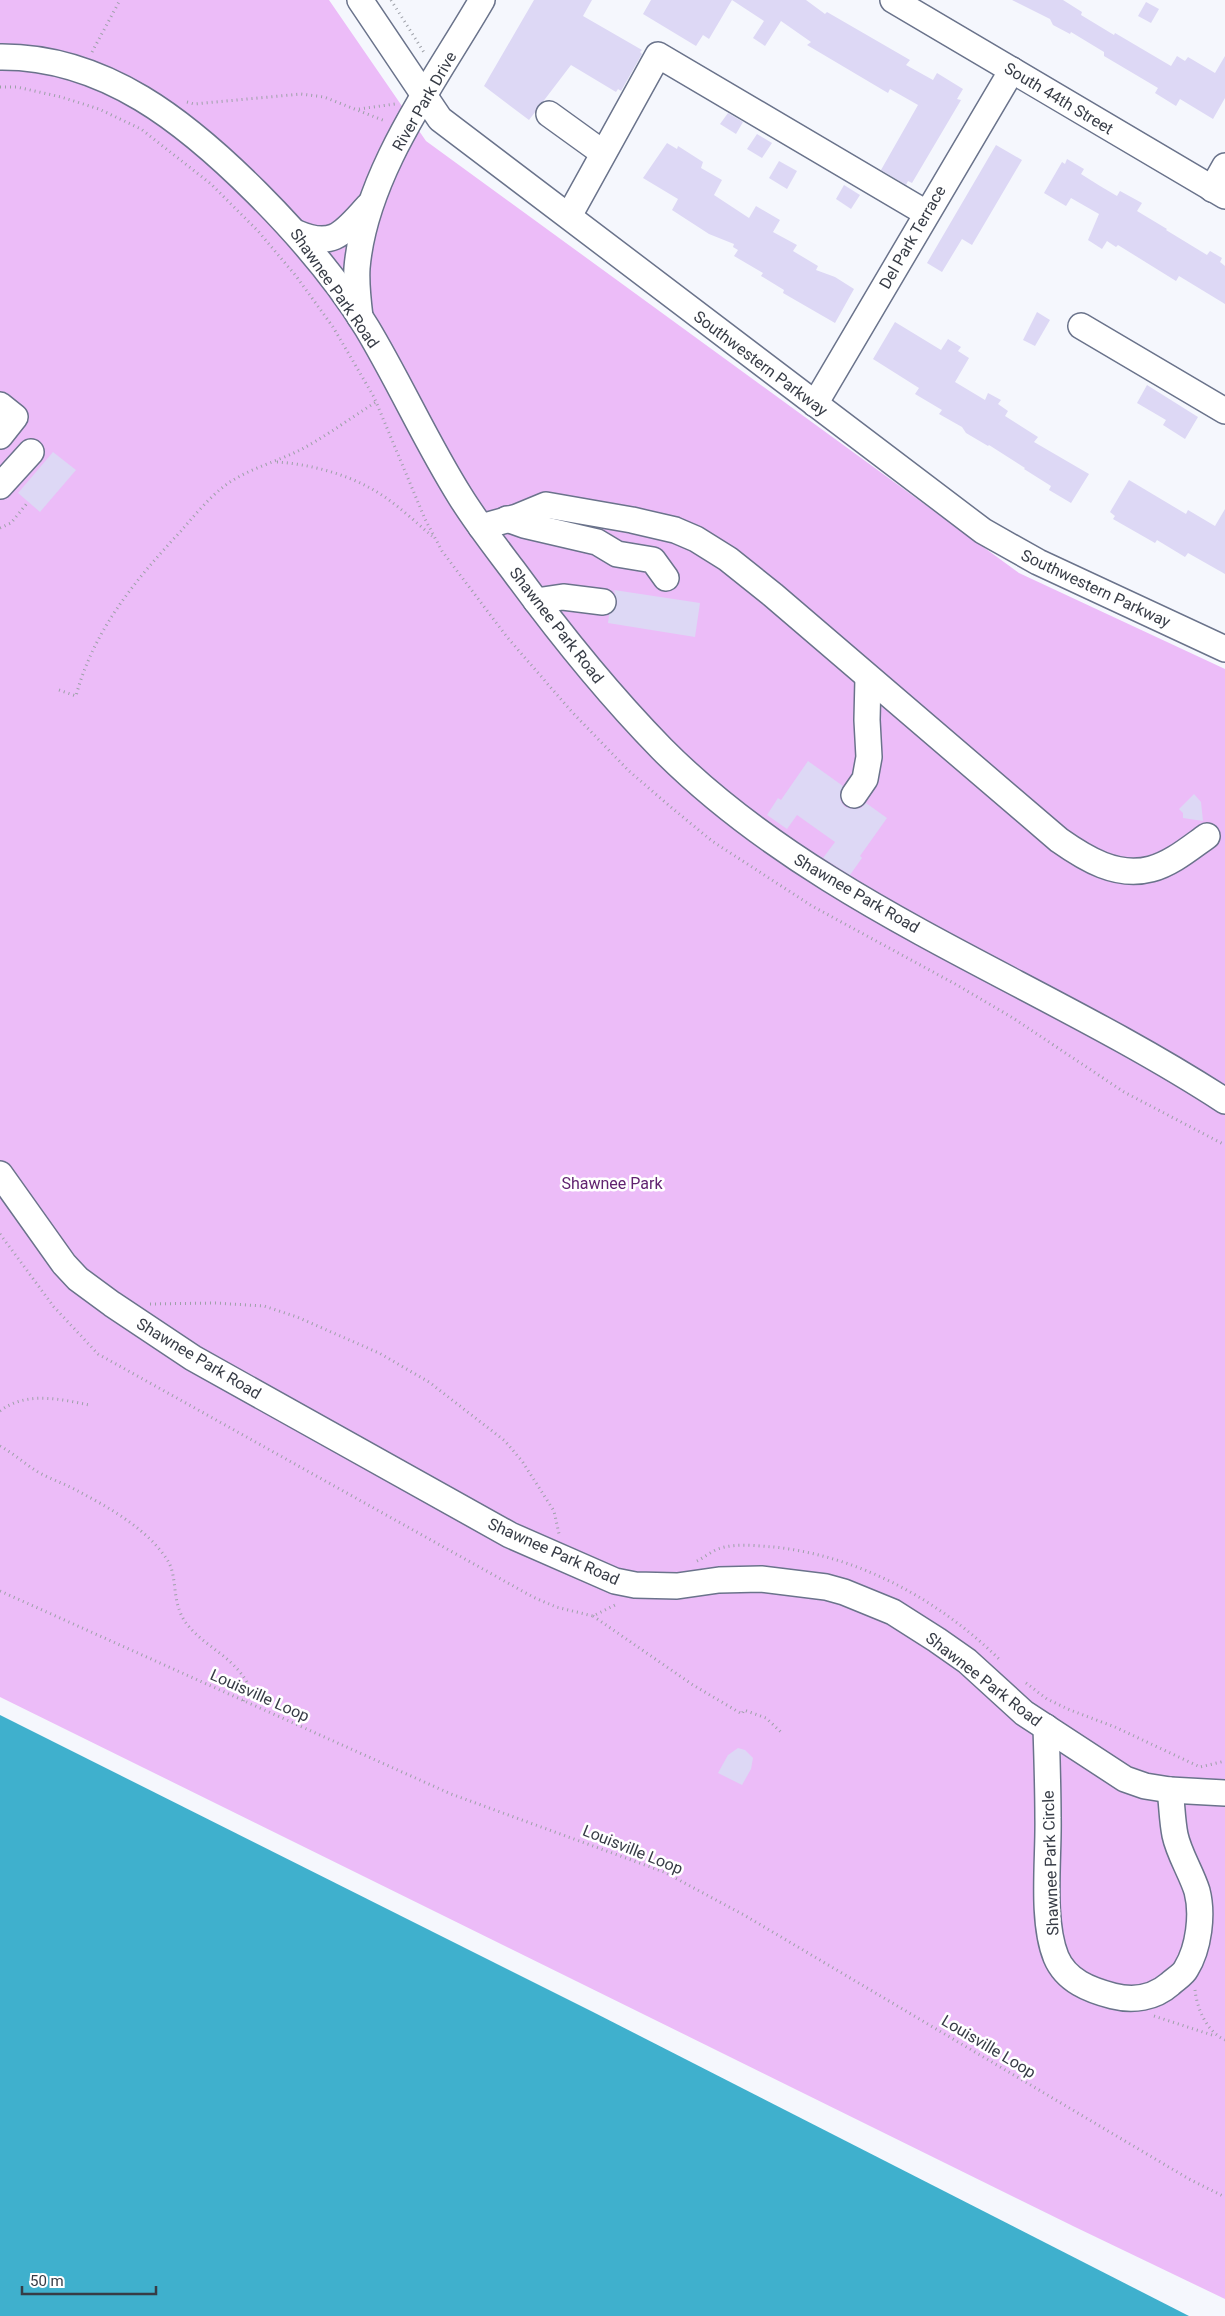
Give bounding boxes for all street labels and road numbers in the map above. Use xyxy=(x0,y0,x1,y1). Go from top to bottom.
street label: River Park Drive xyxy=(388,48,461,154)
street label: South 44th Street xyxy=(1001,58,1117,138)
street label: Del Park Terrace xyxy=(875,182,950,292)
street label: Shawnee Park Road xyxy=(286,225,383,352)
street label: Southwestern Parkway xyxy=(690,307,832,420)
street label: Southwestern Parkway xyxy=(1018,545,1174,632)
street label: Shawnee Park Road xyxy=(505,564,608,687)
street label: Shawnee Park Road xyxy=(791,850,923,937)
street label: Shawnee Park Road xyxy=(133,1314,264,1403)
street label: Shawnee Park Road xyxy=(485,1514,622,1589)
street label: Shawnee Park Road xyxy=(922,1628,1045,1731)
street label: Louisville Loop xyxy=(207,1665,312,1726)
street label: Shawnee Park Circle xyxy=(1038,1790,1063,1936)
street label: Louisville Loop xyxy=(580,1821,686,1878)
street label: Louisville Loop xyxy=(938,2011,1039,2082)

